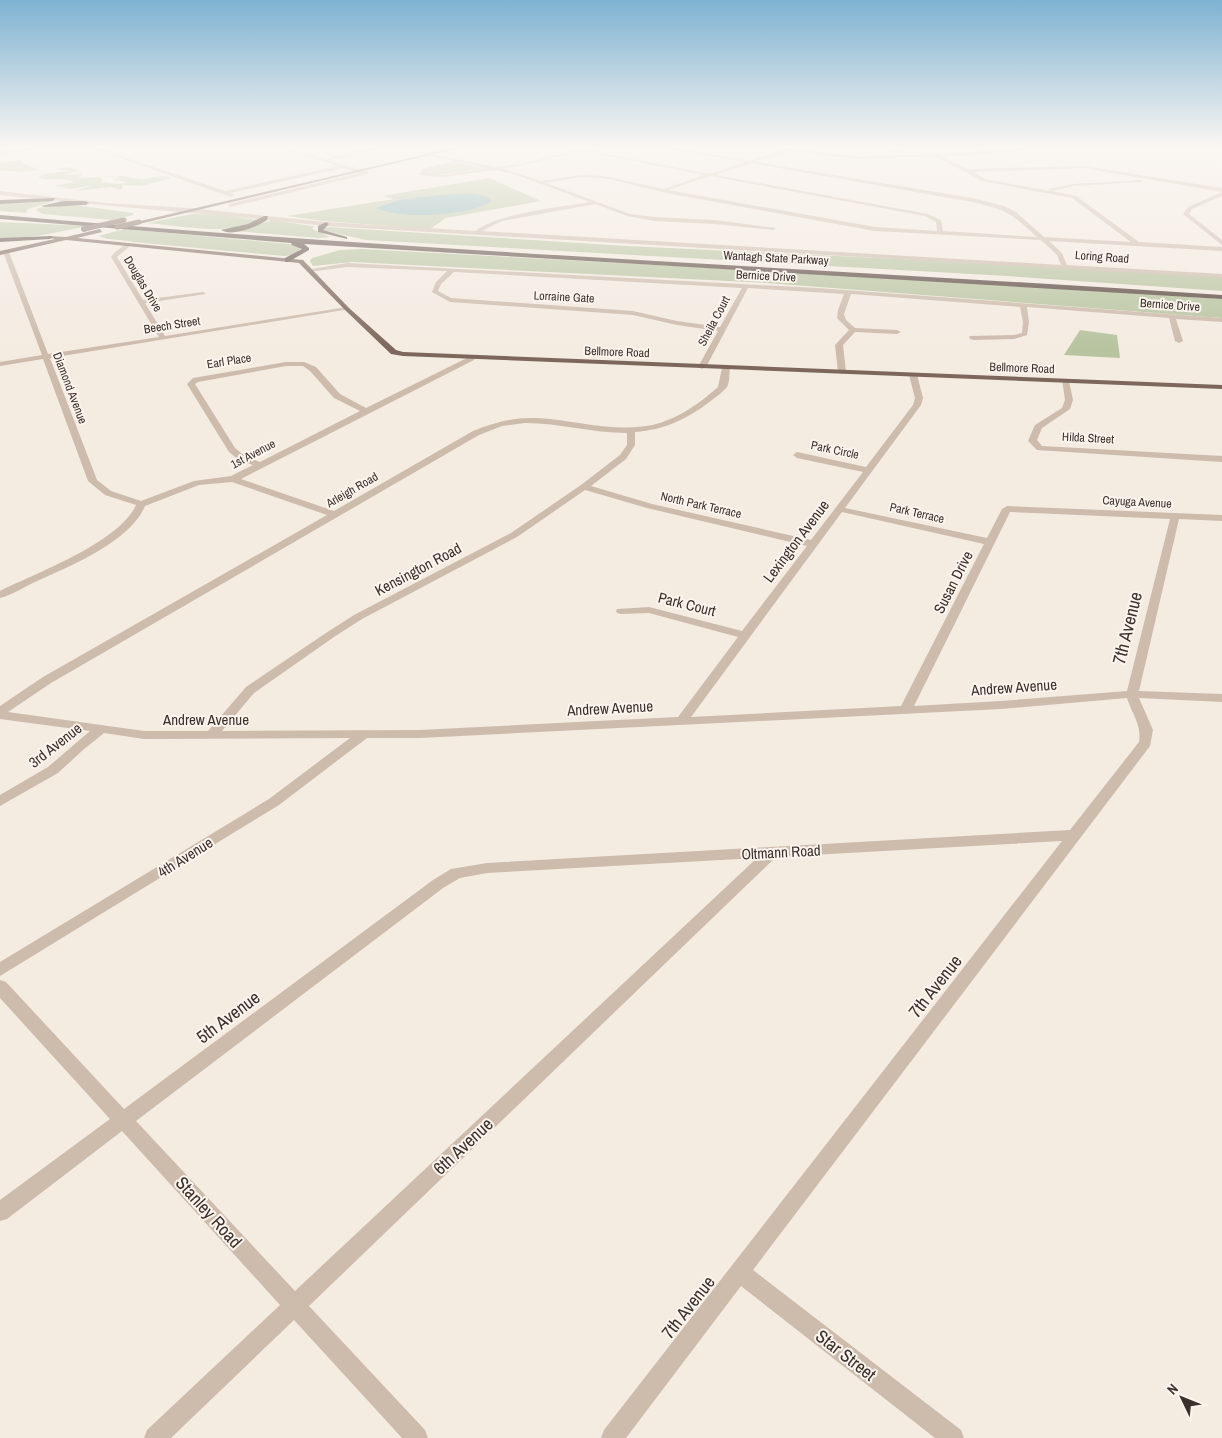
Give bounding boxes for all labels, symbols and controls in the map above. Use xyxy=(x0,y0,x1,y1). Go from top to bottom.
street label: Wantagh State Parkway xyxy=(723,247,829,269)
street label: Loring Road xyxy=(1074,247,1130,267)
street label: Douglas Drive xyxy=(120,253,166,315)
street label: Bernice Drive xyxy=(736,266,796,286)
street label: Lorraine Gate xyxy=(533,287,595,307)
street label: Sheila Court xyxy=(694,293,734,349)
street label: Bernice Drive xyxy=(1139,295,1201,315)
street label: Beech Street xyxy=(143,313,202,337)
street label: Bellmore Road xyxy=(584,343,650,361)
street label: Diamond Avenue xyxy=(49,350,91,426)
street label: Earl Place xyxy=(206,350,252,372)
street label: Bellmore Road xyxy=(989,359,1055,377)
street label: Hilda Street xyxy=(1062,429,1115,447)
street label: 1st Avenue xyxy=(228,436,278,472)
street label: Park Circle xyxy=(810,437,860,463)
street label: Arleigh Road xyxy=(322,469,381,512)
street label: North Park Terrace xyxy=(659,488,743,522)
street label: Cayuga Avenue xyxy=(1102,492,1172,512)
street label: Lexington Avenue xyxy=(758,495,834,587)
street label: Park Terrace xyxy=(888,499,946,527)
street label: Kensington Road xyxy=(371,537,465,601)
street label: Susan Drive xyxy=(928,547,978,617)
street label: Park Court xyxy=(656,587,719,621)
street label: 7th Avenue xyxy=(1106,589,1148,667)
street label: Andrew Avenue xyxy=(969,674,1058,701)
street label: Andrew Avenue xyxy=(566,695,654,721)
street label: Andrew Avenue xyxy=(162,709,249,730)
street label: 3rd Avenue xyxy=(24,718,86,772)
street label: 4th Avenue xyxy=(153,832,217,882)
street label: Oltmann Road xyxy=(741,839,821,865)
street label: 7th Avenue xyxy=(902,949,968,1023)
street label: 5th Avenue xyxy=(191,985,265,1049)
street label: 6th Avenue xyxy=(428,1112,498,1180)
street label: Stanley Road xyxy=(170,1171,248,1253)
street label: 7th Avenue xyxy=(655,1270,721,1344)
street label: Star Street xyxy=(811,1323,881,1387)
north arrow xyxy=(1157,1373,1207,1423)
text: N xyxy=(1163,1380,1182,1398)

